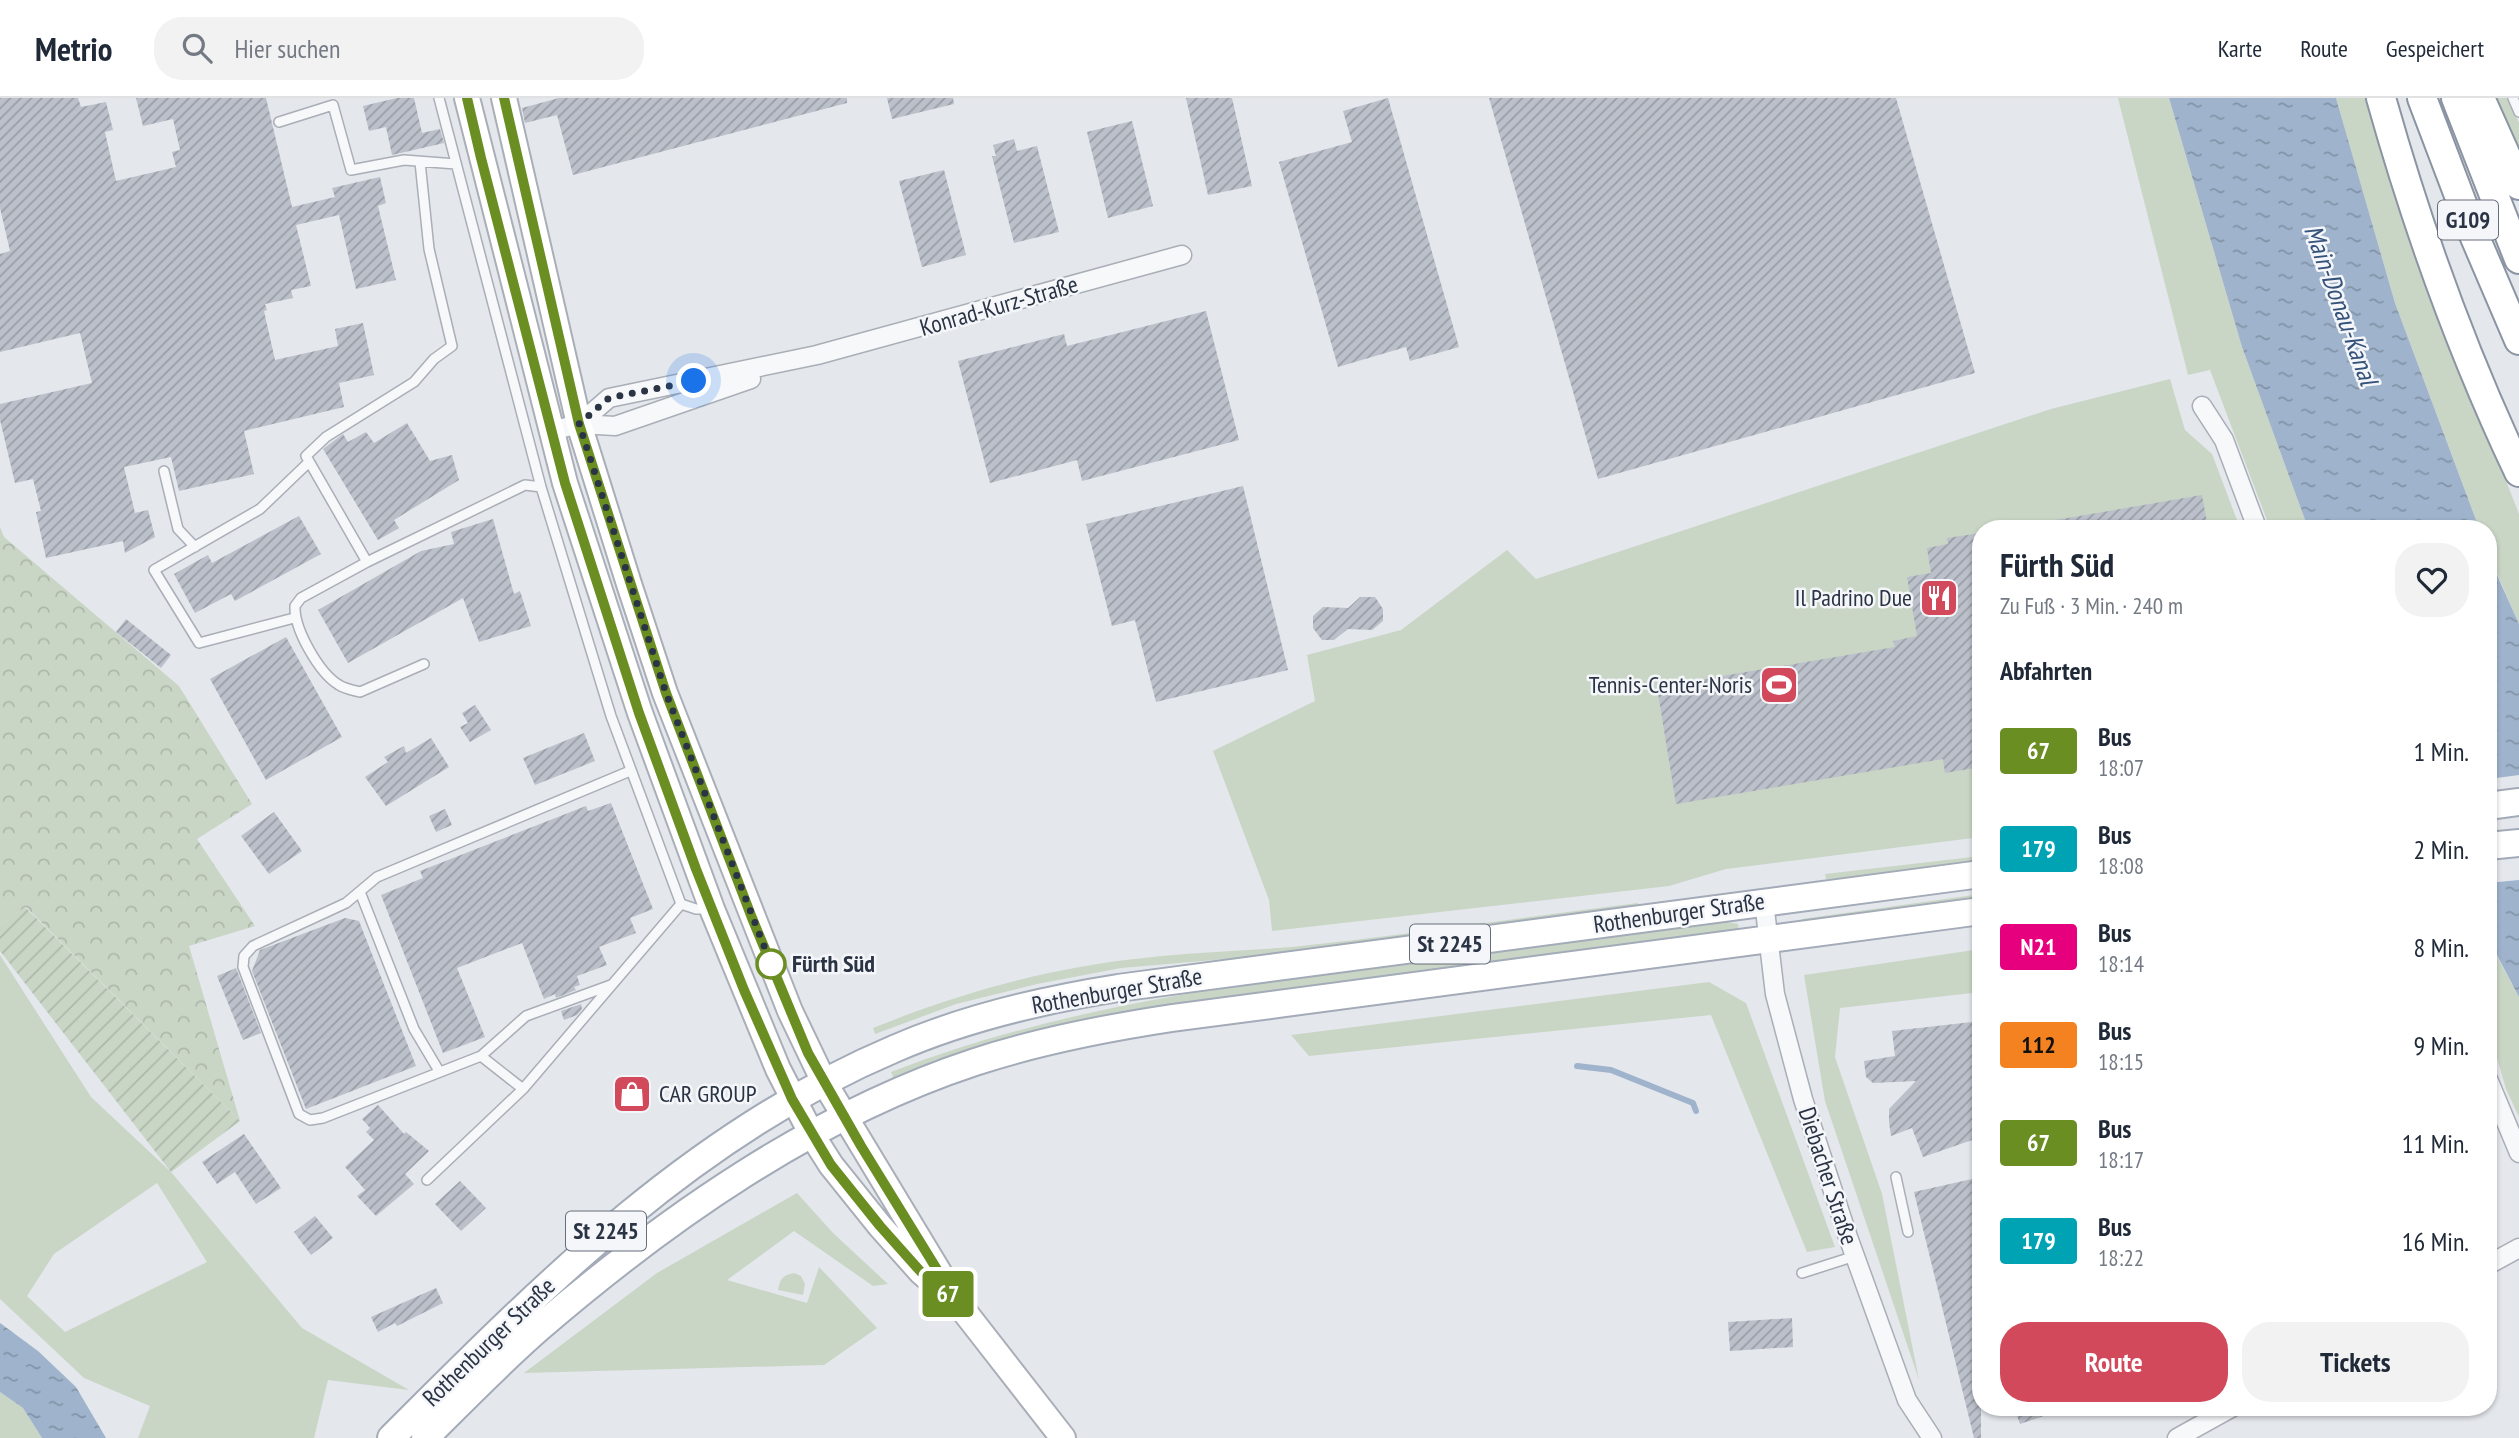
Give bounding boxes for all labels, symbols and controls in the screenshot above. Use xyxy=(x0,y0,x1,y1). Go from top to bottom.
search box xyxy=(154,17,644,80)
text: Metrio xyxy=(35,27,112,70)
icon: search xyxy=(178,29,216,67)
text: Hier suchen xyxy=(234,32,340,65)
text: Karte xyxy=(2218,33,2262,64)
text: Route xyxy=(2300,33,2348,64)
text: Gespeichert xyxy=(2386,33,2484,64)
road number: G109 xyxy=(2438,200,2498,239)
water label: Main-Donau-Kanal xyxy=(2297,220,2387,392)
street label: Konrad-Kurz-Straße xyxy=(916,268,1082,343)
your location xyxy=(676,363,711,398)
text: Fürth Süd xyxy=(2000,543,2114,586)
button: heart xyxy=(2395,543,2469,617)
restaurant icon: Il Padrino Due xyxy=(1918,577,1960,619)
place label: Il Padrino Due xyxy=(1795,582,1912,613)
text: Zu Fuß · 3 Min. · 240 m xyxy=(2000,591,2183,620)
text: Abfahrten xyxy=(2000,654,2092,687)
sports icon: Tennis-Center-Noris xyxy=(1758,664,1800,706)
place label: Tennis-Center-Noris xyxy=(1589,669,1752,700)
text: Bus xyxy=(2098,720,2131,753)
text: 67 xyxy=(2027,735,2050,766)
text: 1 Min. xyxy=(2414,735,2469,768)
text: 18:07 xyxy=(2098,753,2144,782)
text: Bus xyxy=(2098,818,2131,851)
text: 179 xyxy=(2021,833,2056,864)
text: 2 Min. xyxy=(2414,833,2469,866)
text: 18:08 xyxy=(2098,851,2144,880)
street label: Rothenburger Straße xyxy=(1591,885,1767,940)
text: Bus xyxy=(2098,916,2131,949)
road number: St 2245 xyxy=(1410,924,1490,964)
text: N21 xyxy=(2021,931,2056,962)
text: 8 Min. xyxy=(2414,931,2469,964)
place label: Fürth Süd xyxy=(792,948,875,979)
marker: Fürth Süd xyxy=(756,949,786,979)
text: 18:14 xyxy=(2098,949,2144,978)
street label: Rothenburger Straße xyxy=(1029,960,1205,1021)
text: Bus xyxy=(2098,1014,2131,1047)
text: 112 xyxy=(2021,1029,2056,1060)
text: 9 Min. xyxy=(2414,1029,2469,1062)
text: 18:15 xyxy=(2098,1047,2144,1076)
shop icon: CAR GROUP xyxy=(611,1073,653,1115)
place label: CAR GROUP xyxy=(659,1078,757,1109)
street label: Diebacher Straße xyxy=(1792,1103,1865,1249)
text: Bus xyxy=(2098,1112,2131,1145)
text: 67 xyxy=(2027,1127,2050,1158)
text: 11 Min. xyxy=(2402,1127,2469,1160)
text: 18:17 xyxy=(2098,1145,2144,1174)
text: Bus xyxy=(2098,1210,2131,1243)
road number: St 2245 xyxy=(566,1212,646,1250)
text: 179 xyxy=(2021,1225,2056,1256)
text: 16 Min. xyxy=(2402,1225,2469,1258)
text: 18:22 xyxy=(2098,1243,2144,1272)
street label: Rothenburger Straße xyxy=(416,1271,561,1413)
line badge: 67 xyxy=(916,1271,979,1317)
text: 67 xyxy=(937,1278,959,1309)
button: Route xyxy=(2000,1322,2228,1402)
button: Tickets xyxy=(2242,1322,2469,1402)

